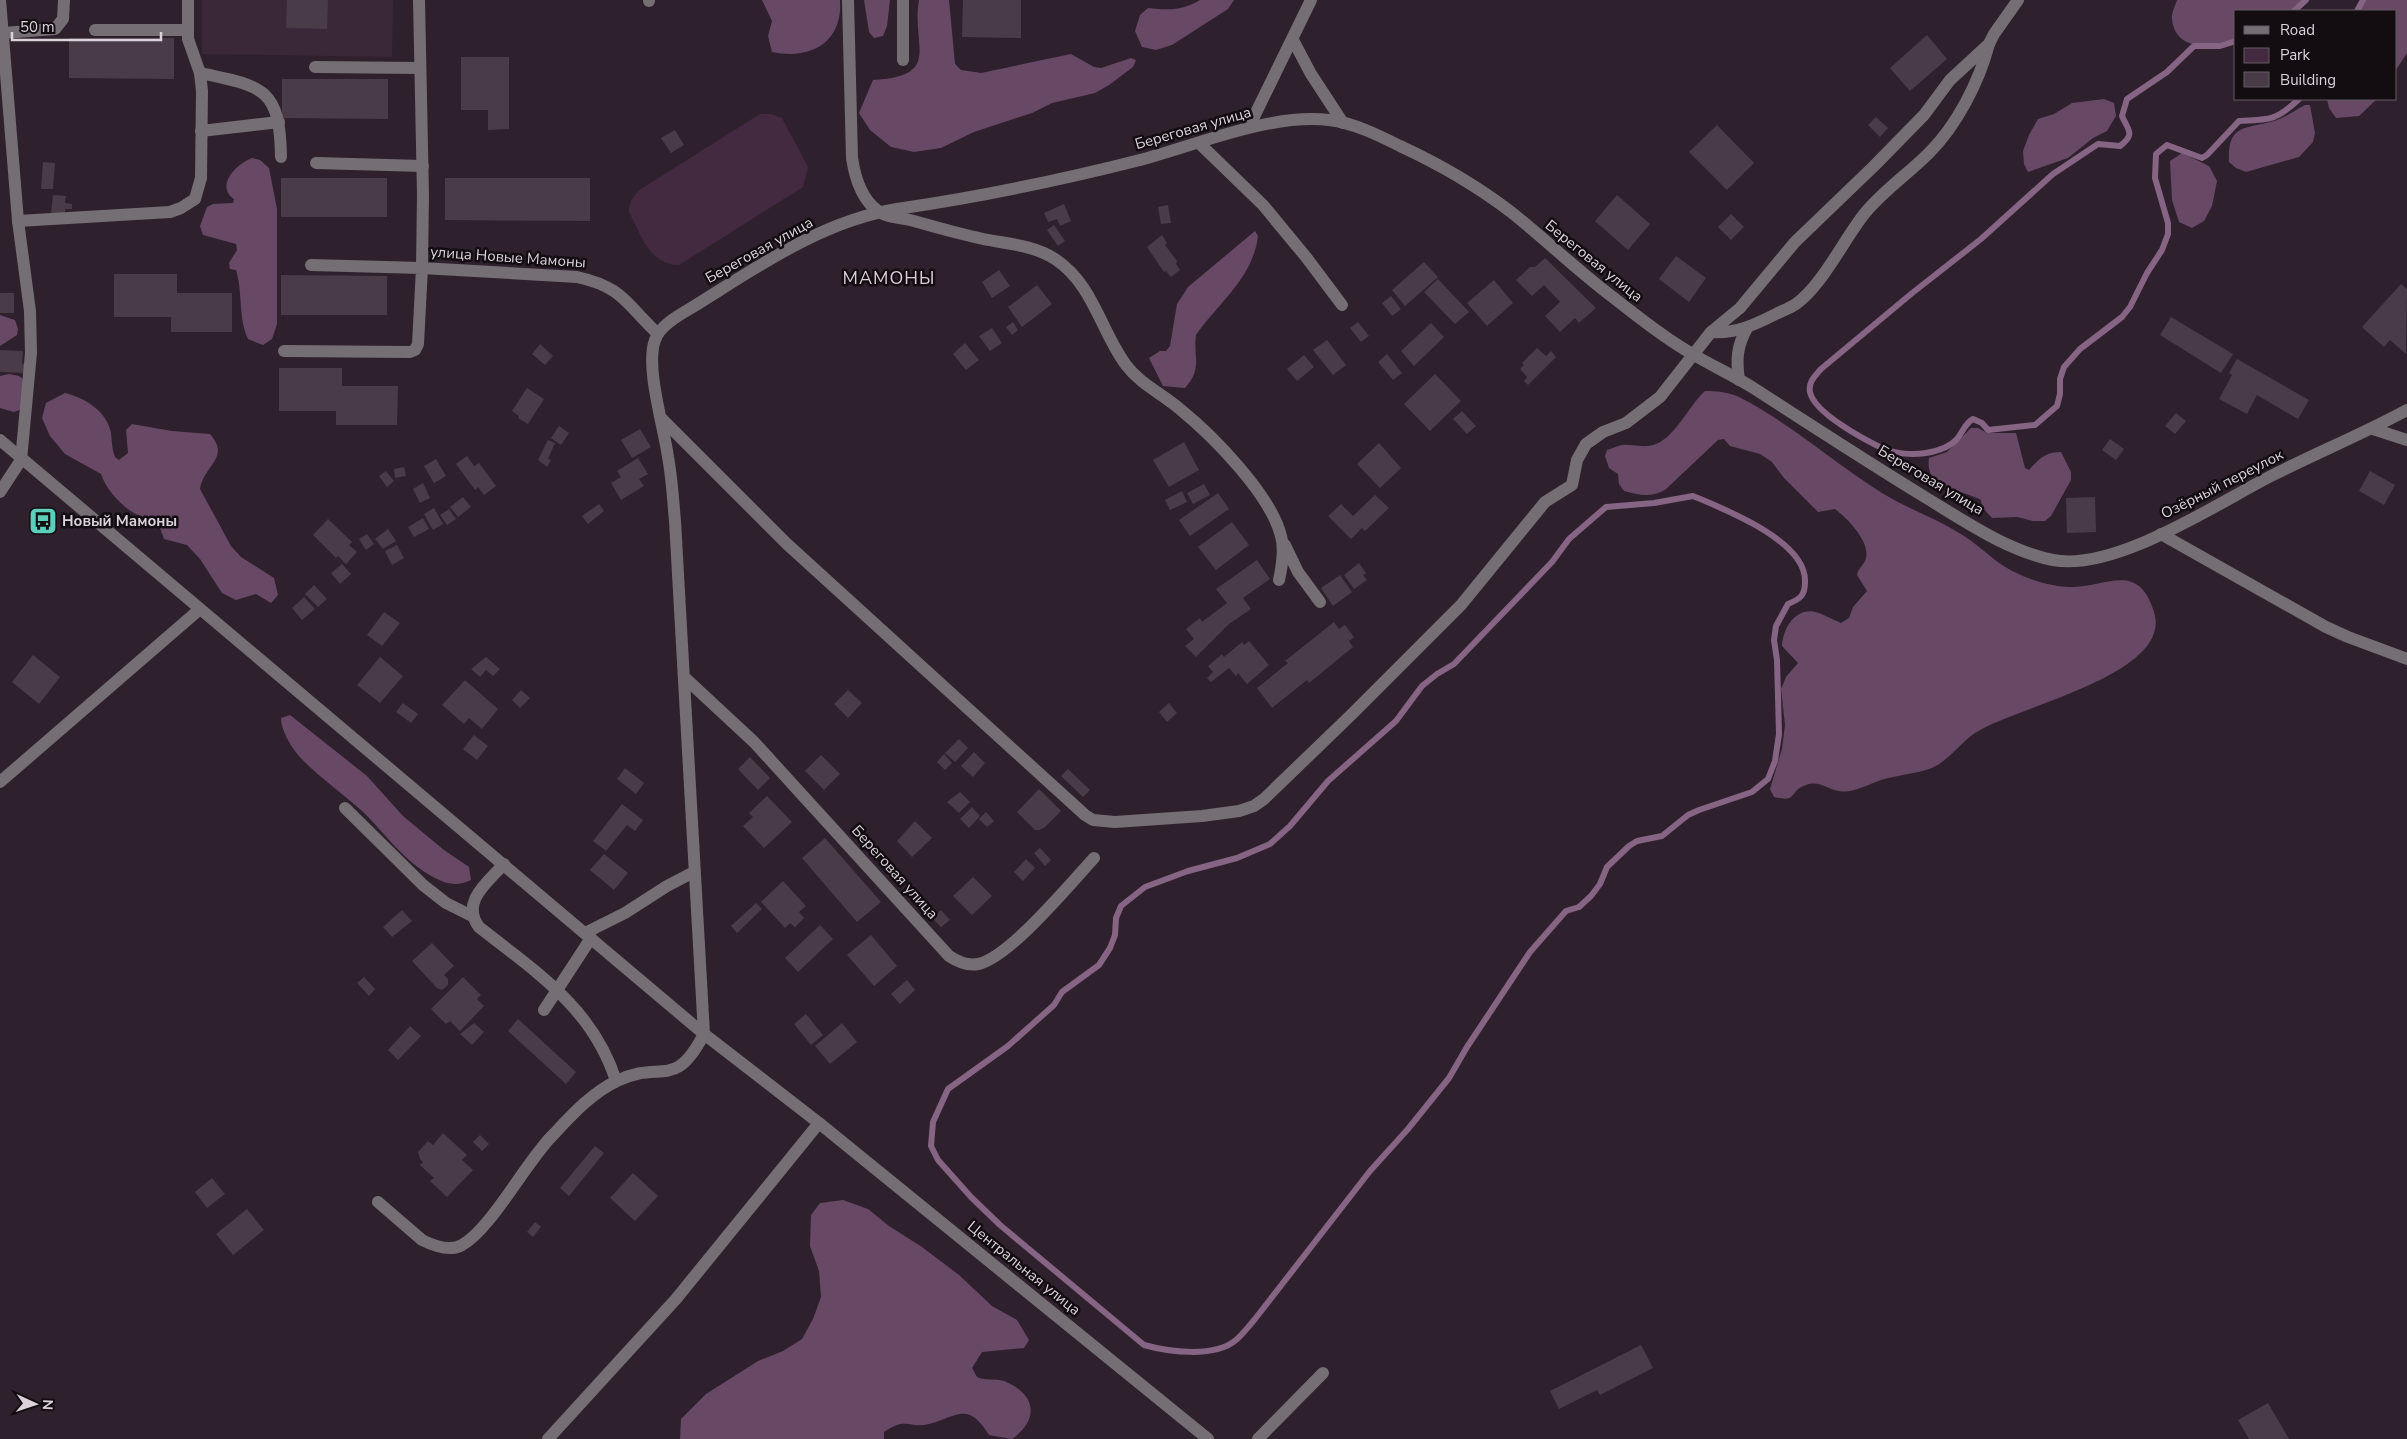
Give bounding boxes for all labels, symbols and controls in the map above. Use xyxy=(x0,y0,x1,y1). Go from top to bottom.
scale bar xyxy=(12,10,161,42)
legend xyxy=(2234,10,2397,100)
text: 50 m xyxy=(20,17,55,37)
text: Road xyxy=(2280,20,2315,40)
text: Park xyxy=(2280,45,2310,65)
text: Building xyxy=(2280,70,2336,90)
street label: Береговая улица xyxy=(1133,102,1253,154)
street label: Береговая улица xyxy=(702,212,816,288)
street label: Береговая улица xyxy=(1541,215,1647,307)
street label: улица Новые Мамоны xyxy=(430,242,586,272)
district label: МАМОНЫ xyxy=(843,266,935,290)
street label: Береговая улица xyxy=(1874,440,1988,520)
street label: Озёрный переулок xyxy=(2158,444,2287,523)
bus stop icon: Новый Мамоны xyxy=(28,506,58,536)
place label: Новый Мамоны xyxy=(62,511,177,531)
street label: Береговая улица xyxy=(847,821,943,923)
street label: Центральная улица xyxy=(963,1216,1085,1320)
north arrow xyxy=(10,1379,60,1429)
text: N xyxy=(38,1399,57,1410)

